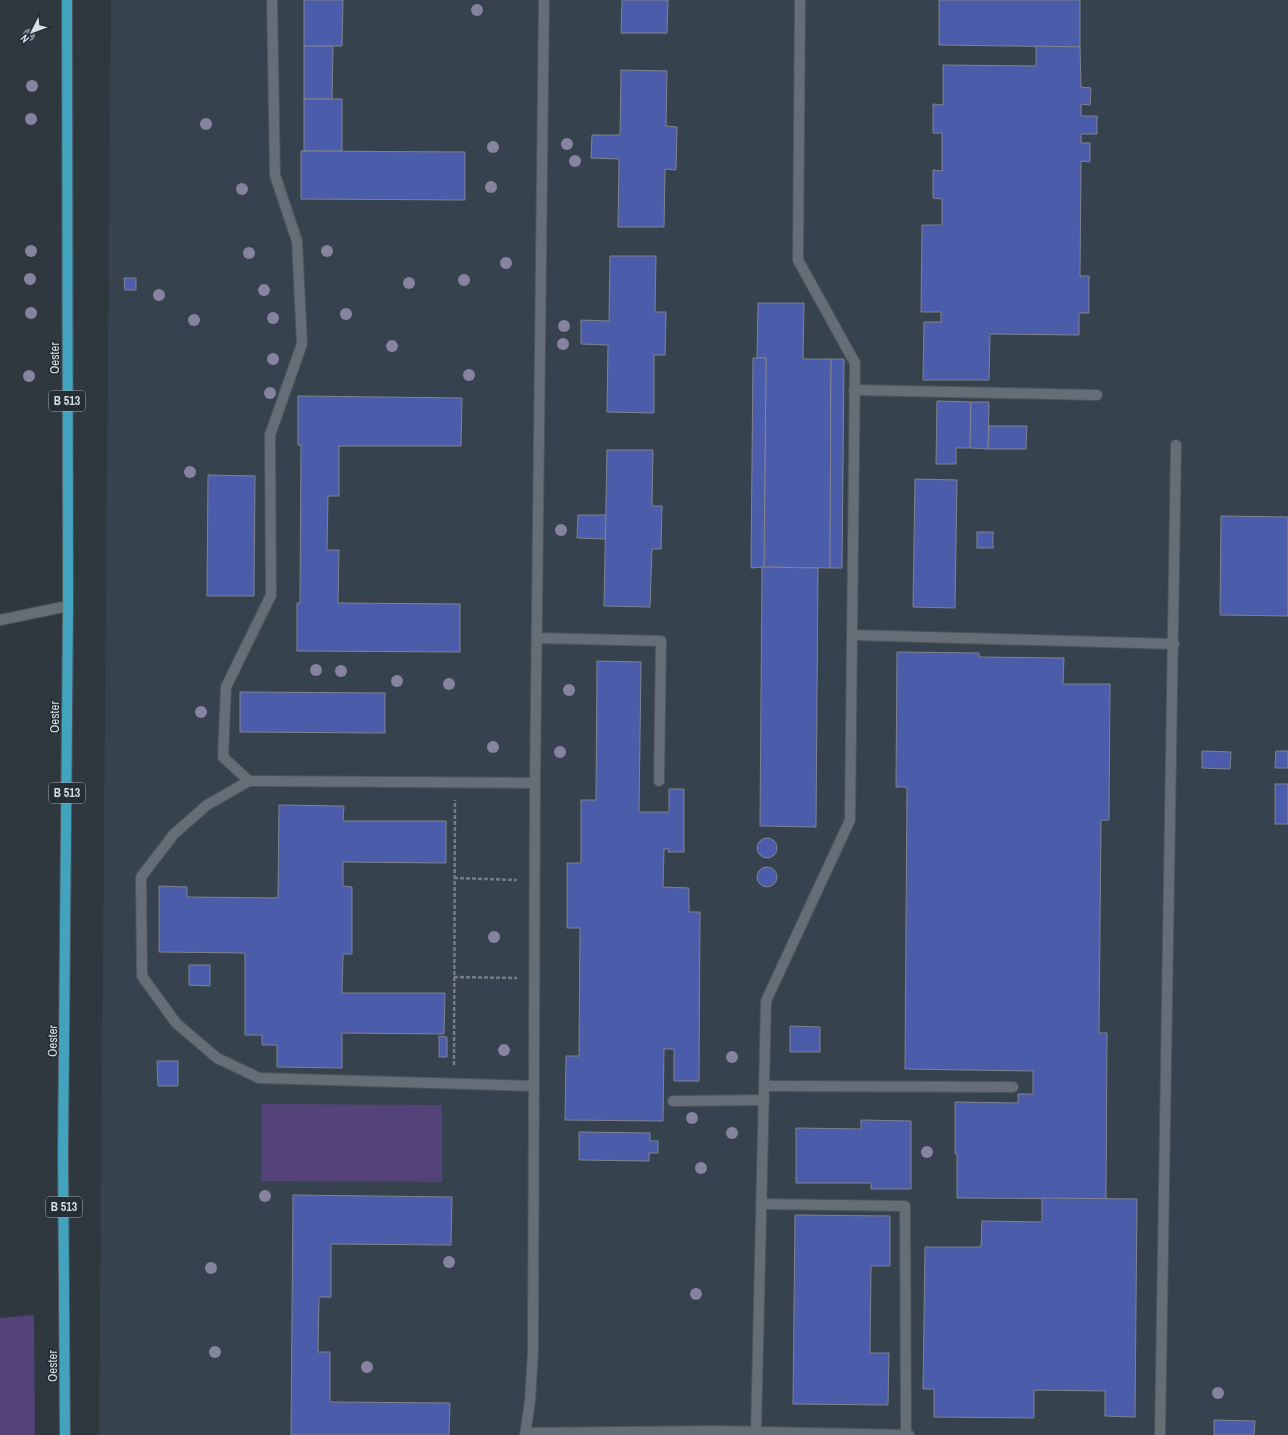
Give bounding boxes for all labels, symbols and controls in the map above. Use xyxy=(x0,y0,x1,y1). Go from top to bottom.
north arrow xyxy=(12,12,52,52)
text: N xyxy=(17,32,32,46)
street label: Oester xyxy=(46,342,63,374)
road number: B 513 xyxy=(49,391,85,411)
street label: Oester xyxy=(46,701,63,733)
road number: B 513 xyxy=(49,783,85,803)
street label: Oester xyxy=(44,1024,61,1057)
road number: B 513 xyxy=(46,1197,82,1217)
street label: Oester xyxy=(44,1350,61,1382)

